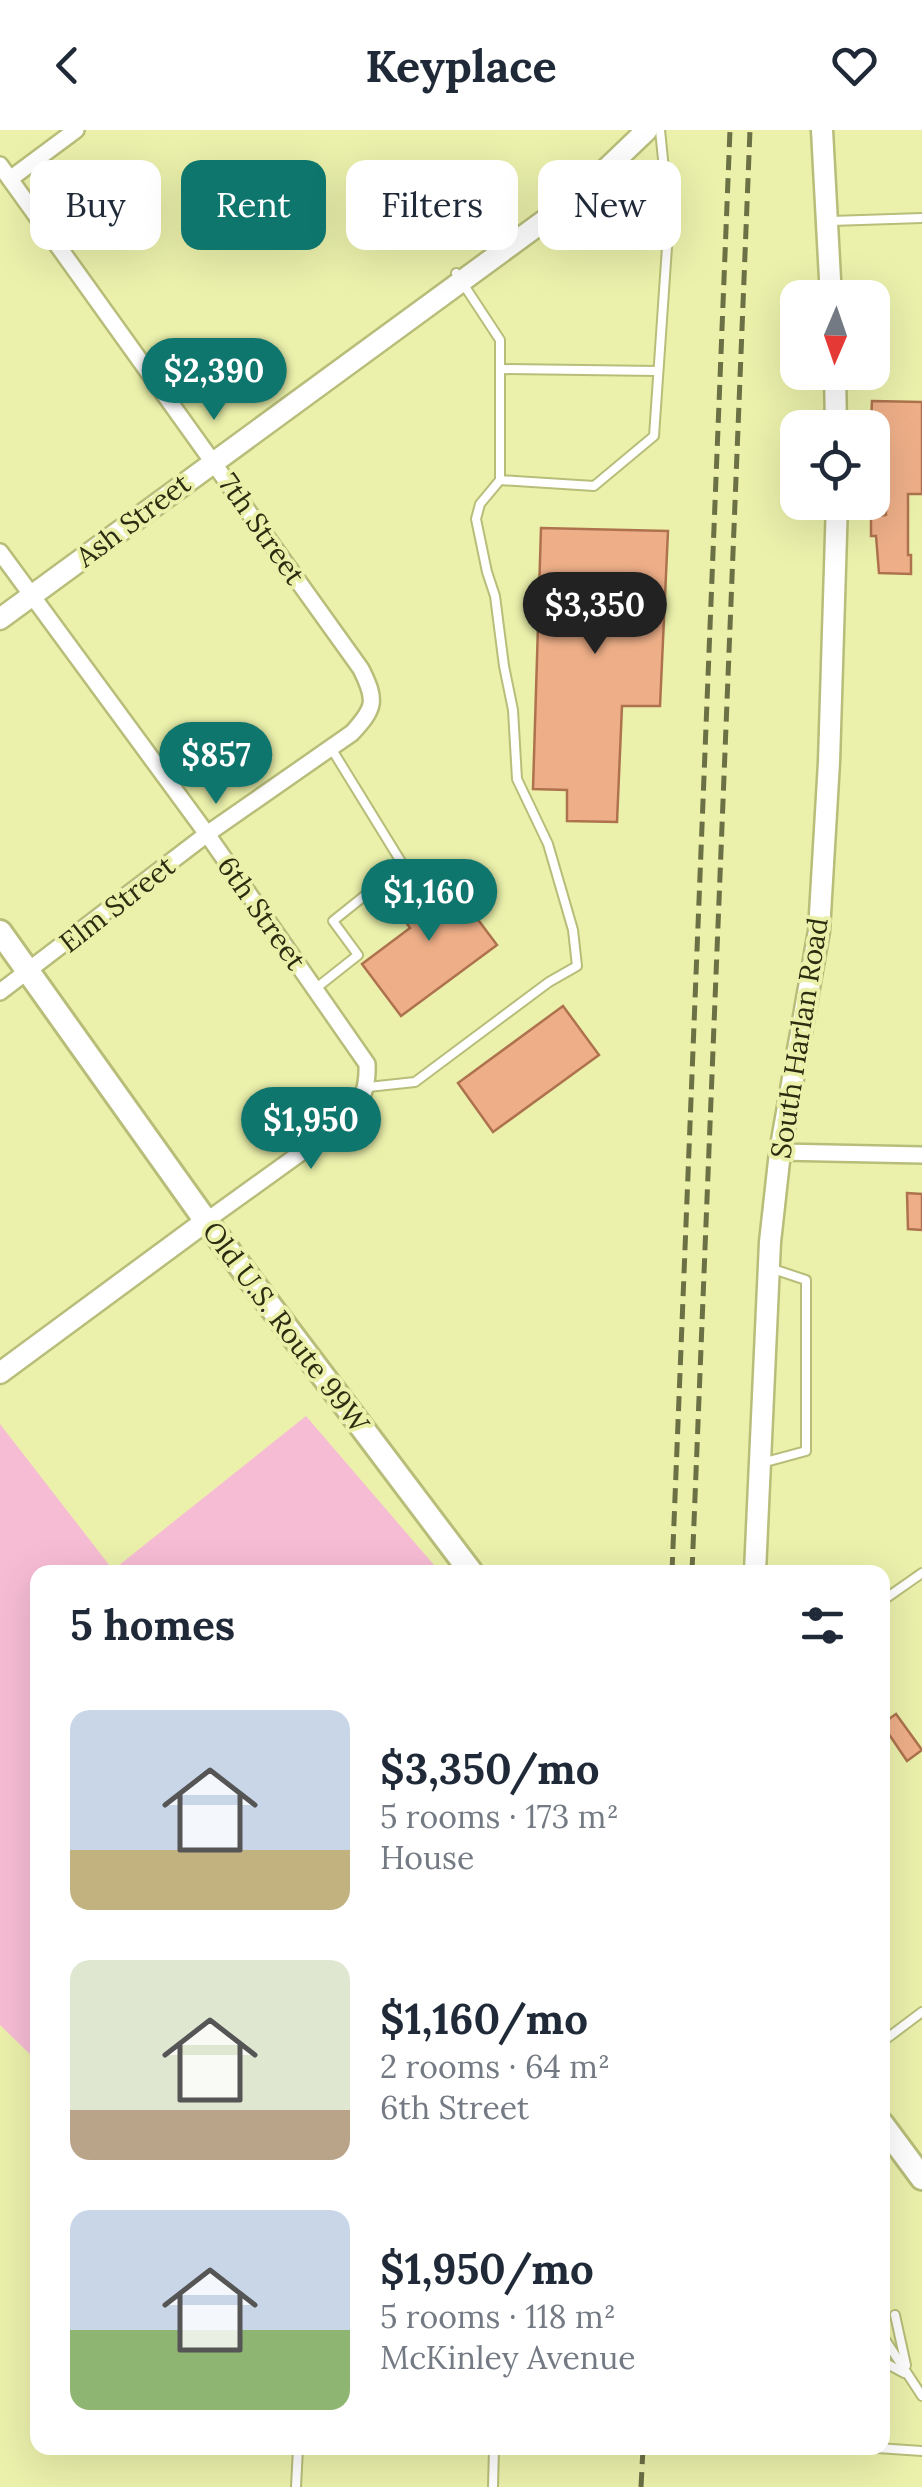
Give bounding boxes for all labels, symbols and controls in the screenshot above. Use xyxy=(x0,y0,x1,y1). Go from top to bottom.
text: Keyplace xyxy=(365,37,557,94)
icon: back xyxy=(40,38,95,93)
icon: heart xyxy=(827,38,882,93)
chip: Buy xyxy=(30,160,161,250)
chip: Rent xyxy=(181,160,326,250)
chip: Filters xyxy=(346,160,518,250)
chip: New xyxy=(538,160,681,250)
north arrow xyxy=(780,280,890,390)
map controls xyxy=(780,280,890,520)
pin: $2,390 xyxy=(133,338,295,423)
text: $2,390 xyxy=(164,350,264,391)
button: locate xyxy=(780,410,890,520)
street label: Ash Street xyxy=(68,465,197,575)
street label: 7th Street xyxy=(211,467,313,592)
pin: $3,350 xyxy=(514,572,676,657)
text: $3,350 xyxy=(545,584,645,625)
pin: $857 xyxy=(157,722,275,807)
text: $857 xyxy=(181,734,251,775)
street label: Elm Street xyxy=(52,848,182,960)
street label: 6th Street xyxy=(210,849,314,977)
pin: $1,160 xyxy=(348,859,510,944)
text: $1,160 xyxy=(383,871,475,912)
street label: South Harlan Road xyxy=(762,915,836,1161)
pin: $1,950 xyxy=(230,1087,392,1172)
text: $1,950 xyxy=(263,1099,359,1140)
street label: Old U.S. Route 99W xyxy=(195,1214,378,1441)
text: 5 homes xyxy=(70,1598,235,1652)
icon: filters xyxy=(795,1598,850,1653)
text: $3,350/mo xyxy=(380,1742,599,1796)
icon: home xyxy=(150,1750,270,1870)
text: 5 rooms · 173 m² xyxy=(380,1796,619,1837)
text: House xyxy=(380,1837,474,1878)
text: $1,160/mo xyxy=(380,1992,588,2046)
icon: home xyxy=(150,2000,270,2120)
text: 2 rooms · 64 m² xyxy=(380,2046,610,2087)
text: 6th Street xyxy=(380,2087,529,2128)
text: $1,950/mo xyxy=(380,2242,594,2296)
icon: home xyxy=(150,2250,270,2370)
text: 5 rooms · 118 m² xyxy=(380,2296,616,2337)
text: McKinley Avenue xyxy=(380,2337,636,2378)

